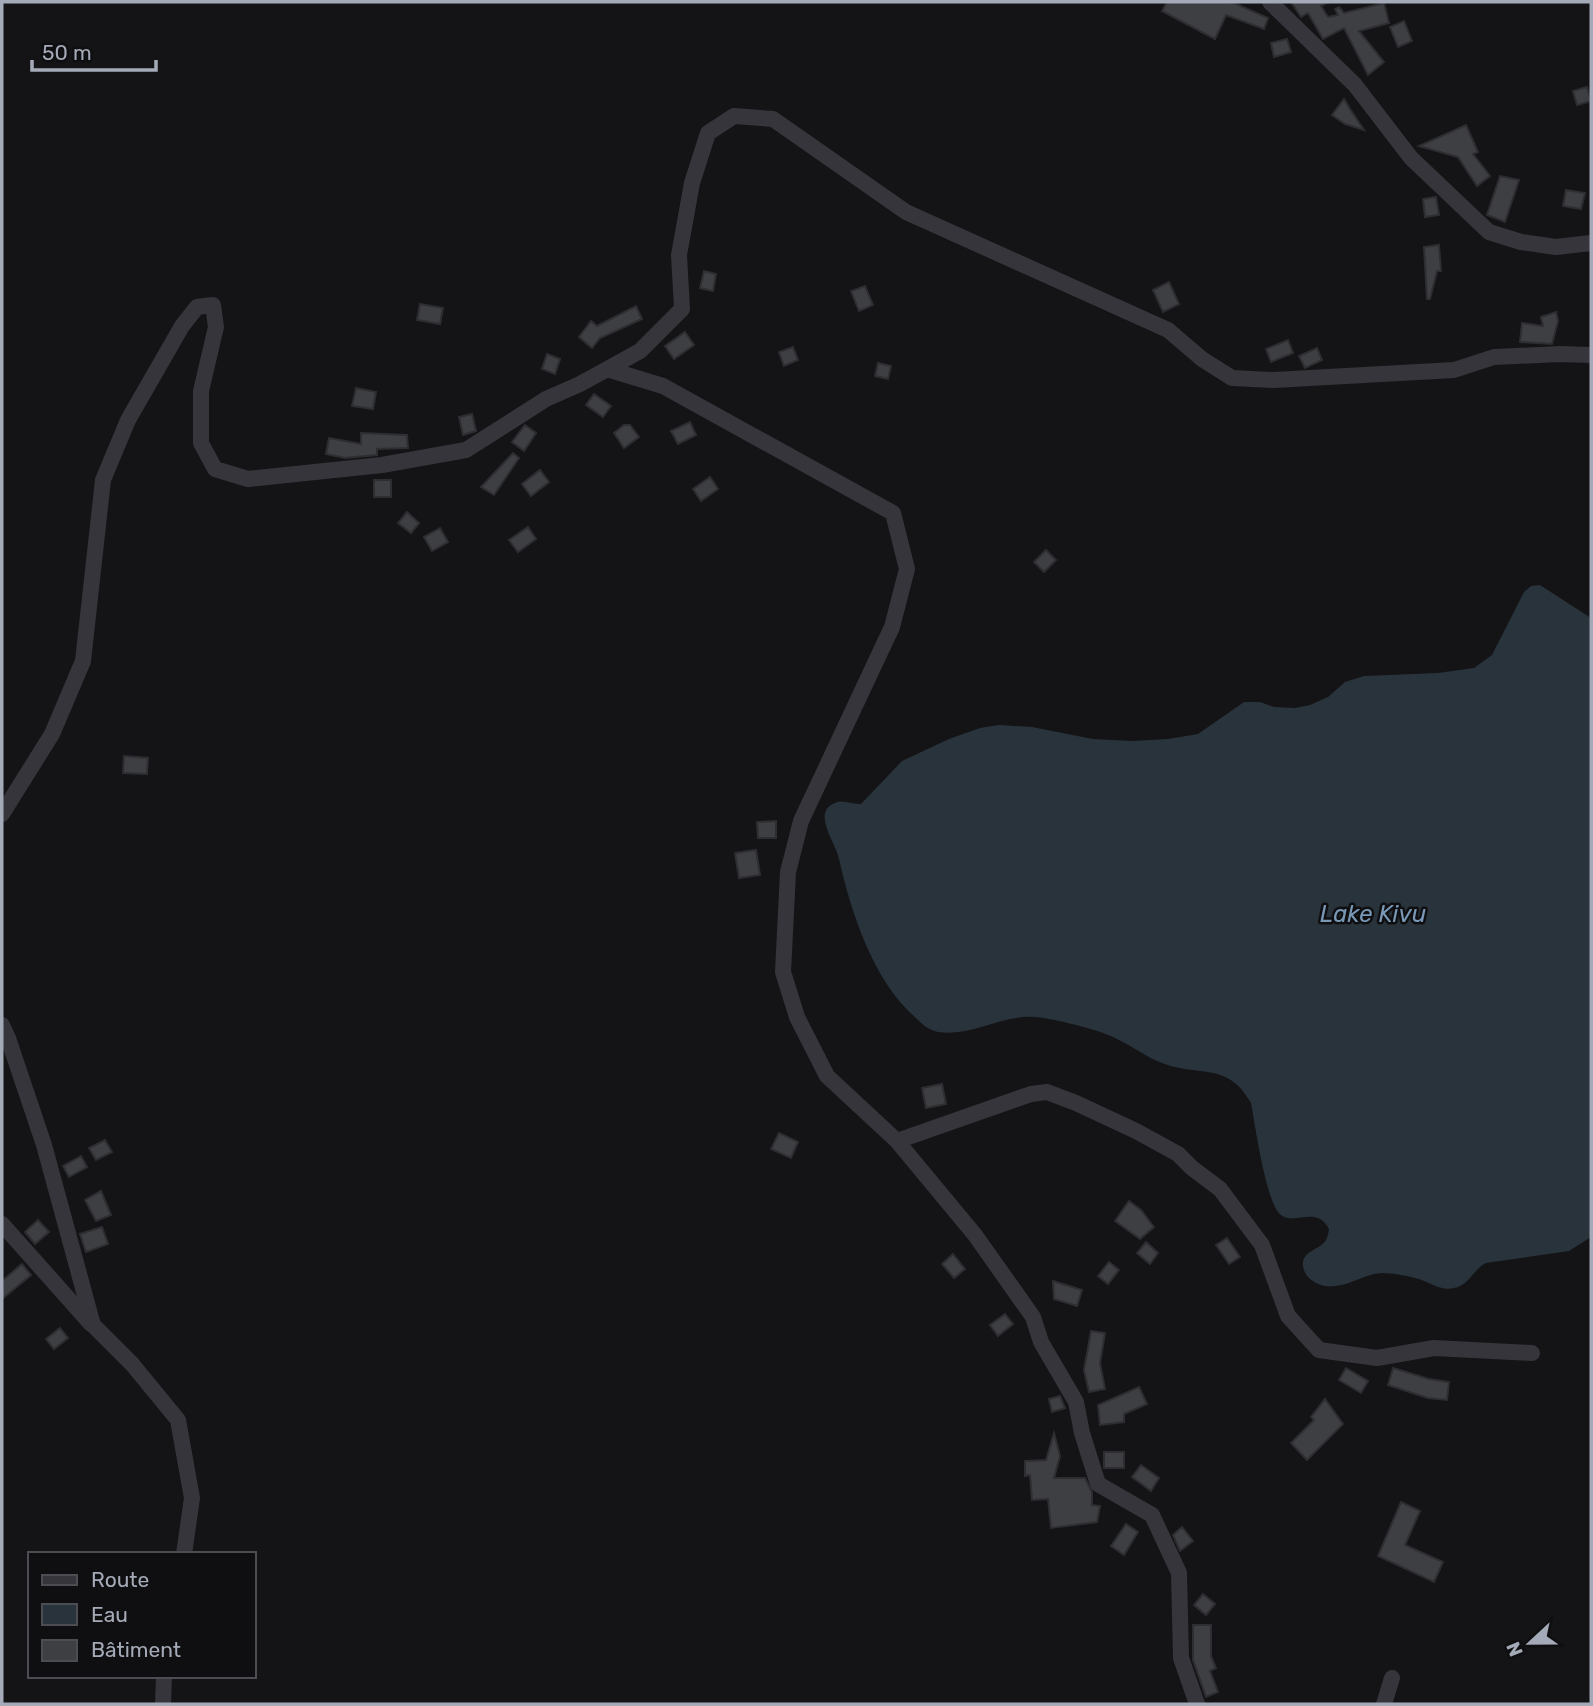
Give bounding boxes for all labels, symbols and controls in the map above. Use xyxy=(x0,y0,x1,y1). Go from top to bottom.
scale bar xyxy=(32,28,156,72)
text: 50 m xyxy=(42,40,92,65)
water label: Lake Kivu xyxy=(1320,900,1426,928)
legend xyxy=(28,1552,256,1678)
text: Route xyxy=(91,1567,149,1592)
text: Eau xyxy=(91,1602,128,1627)
north arrow xyxy=(1495,1608,1565,1678)
text: Bâtiment xyxy=(91,1637,181,1662)
text: N xyxy=(1501,1639,1528,1660)

